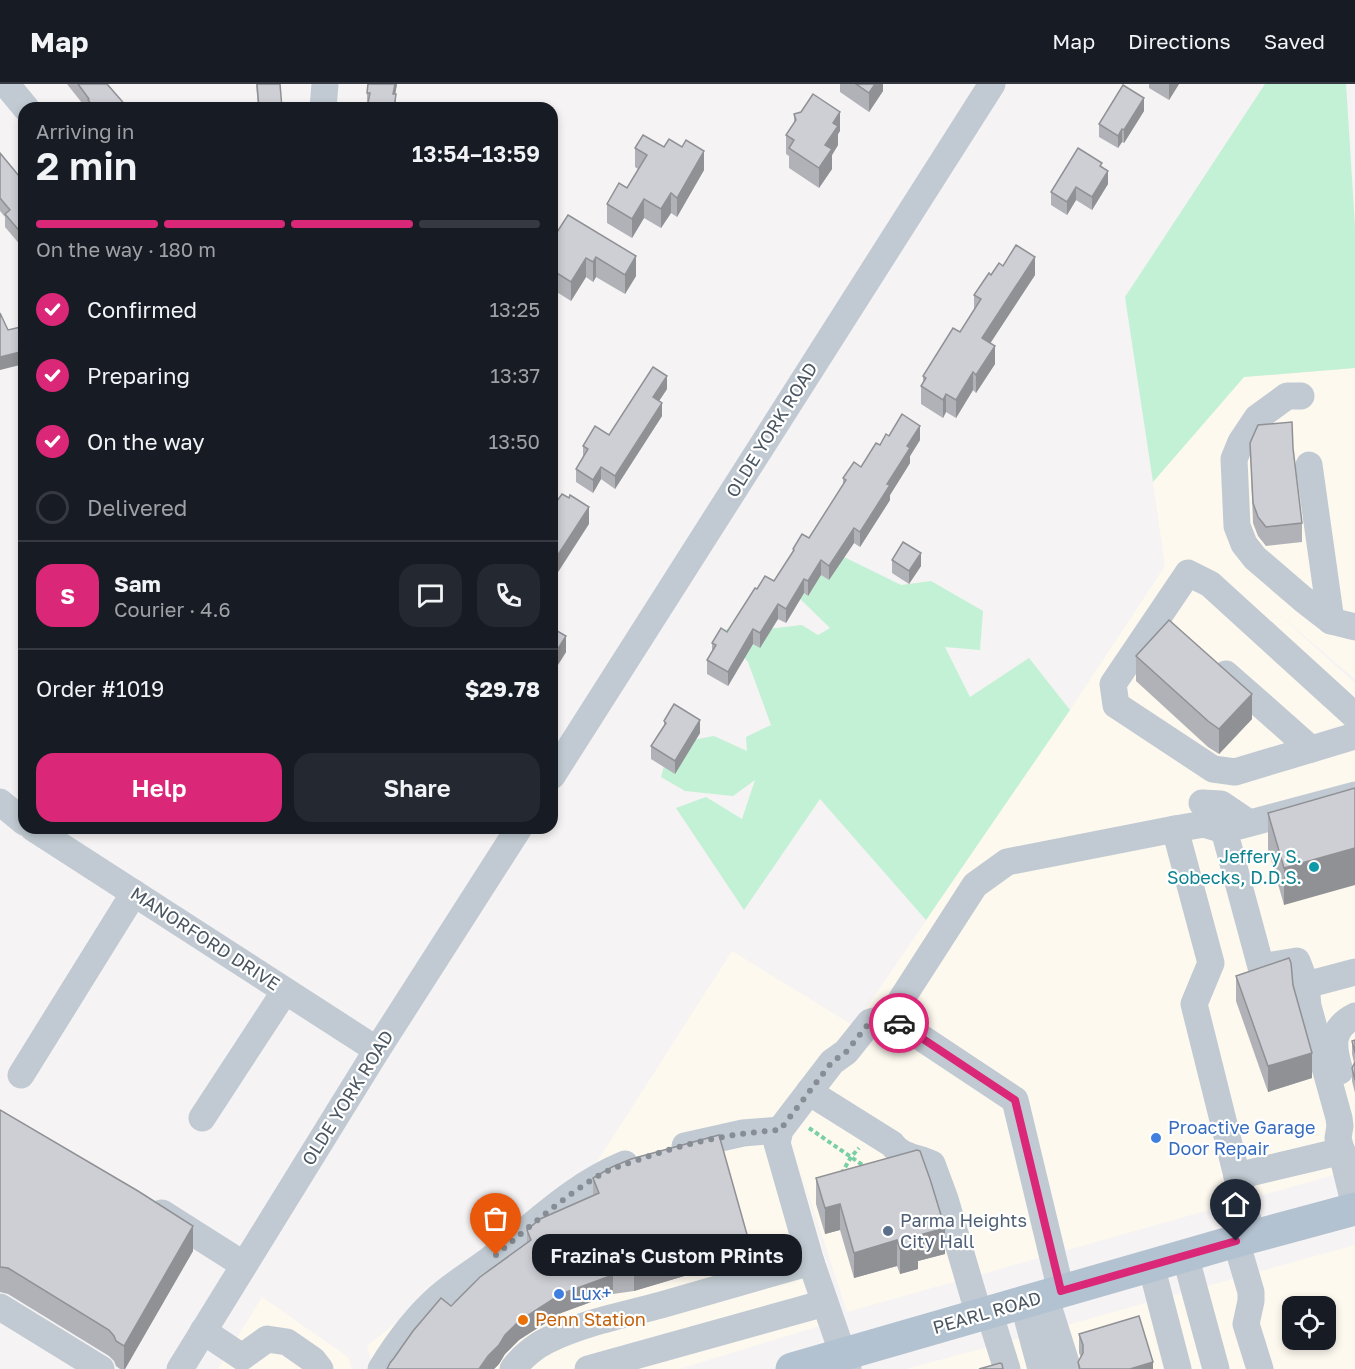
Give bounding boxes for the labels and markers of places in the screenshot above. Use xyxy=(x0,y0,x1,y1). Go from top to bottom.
place label: Jeffery S. Sobecks, D.D.S. xyxy=(1167,845,1302,888)
marker: Jeffery S. Sobecks, D.D.S. xyxy=(1307,860,1321,874)
place label: Proactive Garage Door Repair xyxy=(1168,1116,1315,1159)
marker: Proactive Garage Door Repair xyxy=(1149,1131,1163,1145)
pin xyxy=(1210,1179,1261,1241)
pin xyxy=(470,1193,521,1255)
place label: Parma Heights City Hall xyxy=(900,1209,1027,1252)
marker: Parma Heights City Hall xyxy=(881,1224,895,1238)
callout: Frazina's Custom PRints xyxy=(532,1234,802,1276)
place label: Lux+ xyxy=(571,1282,612,1304)
marker: Lux+ xyxy=(552,1287,566,1301)
place label: Penn Station xyxy=(535,1308,646,1330)
marker: Penn Station xyxy=(516,1313,530,1327)

